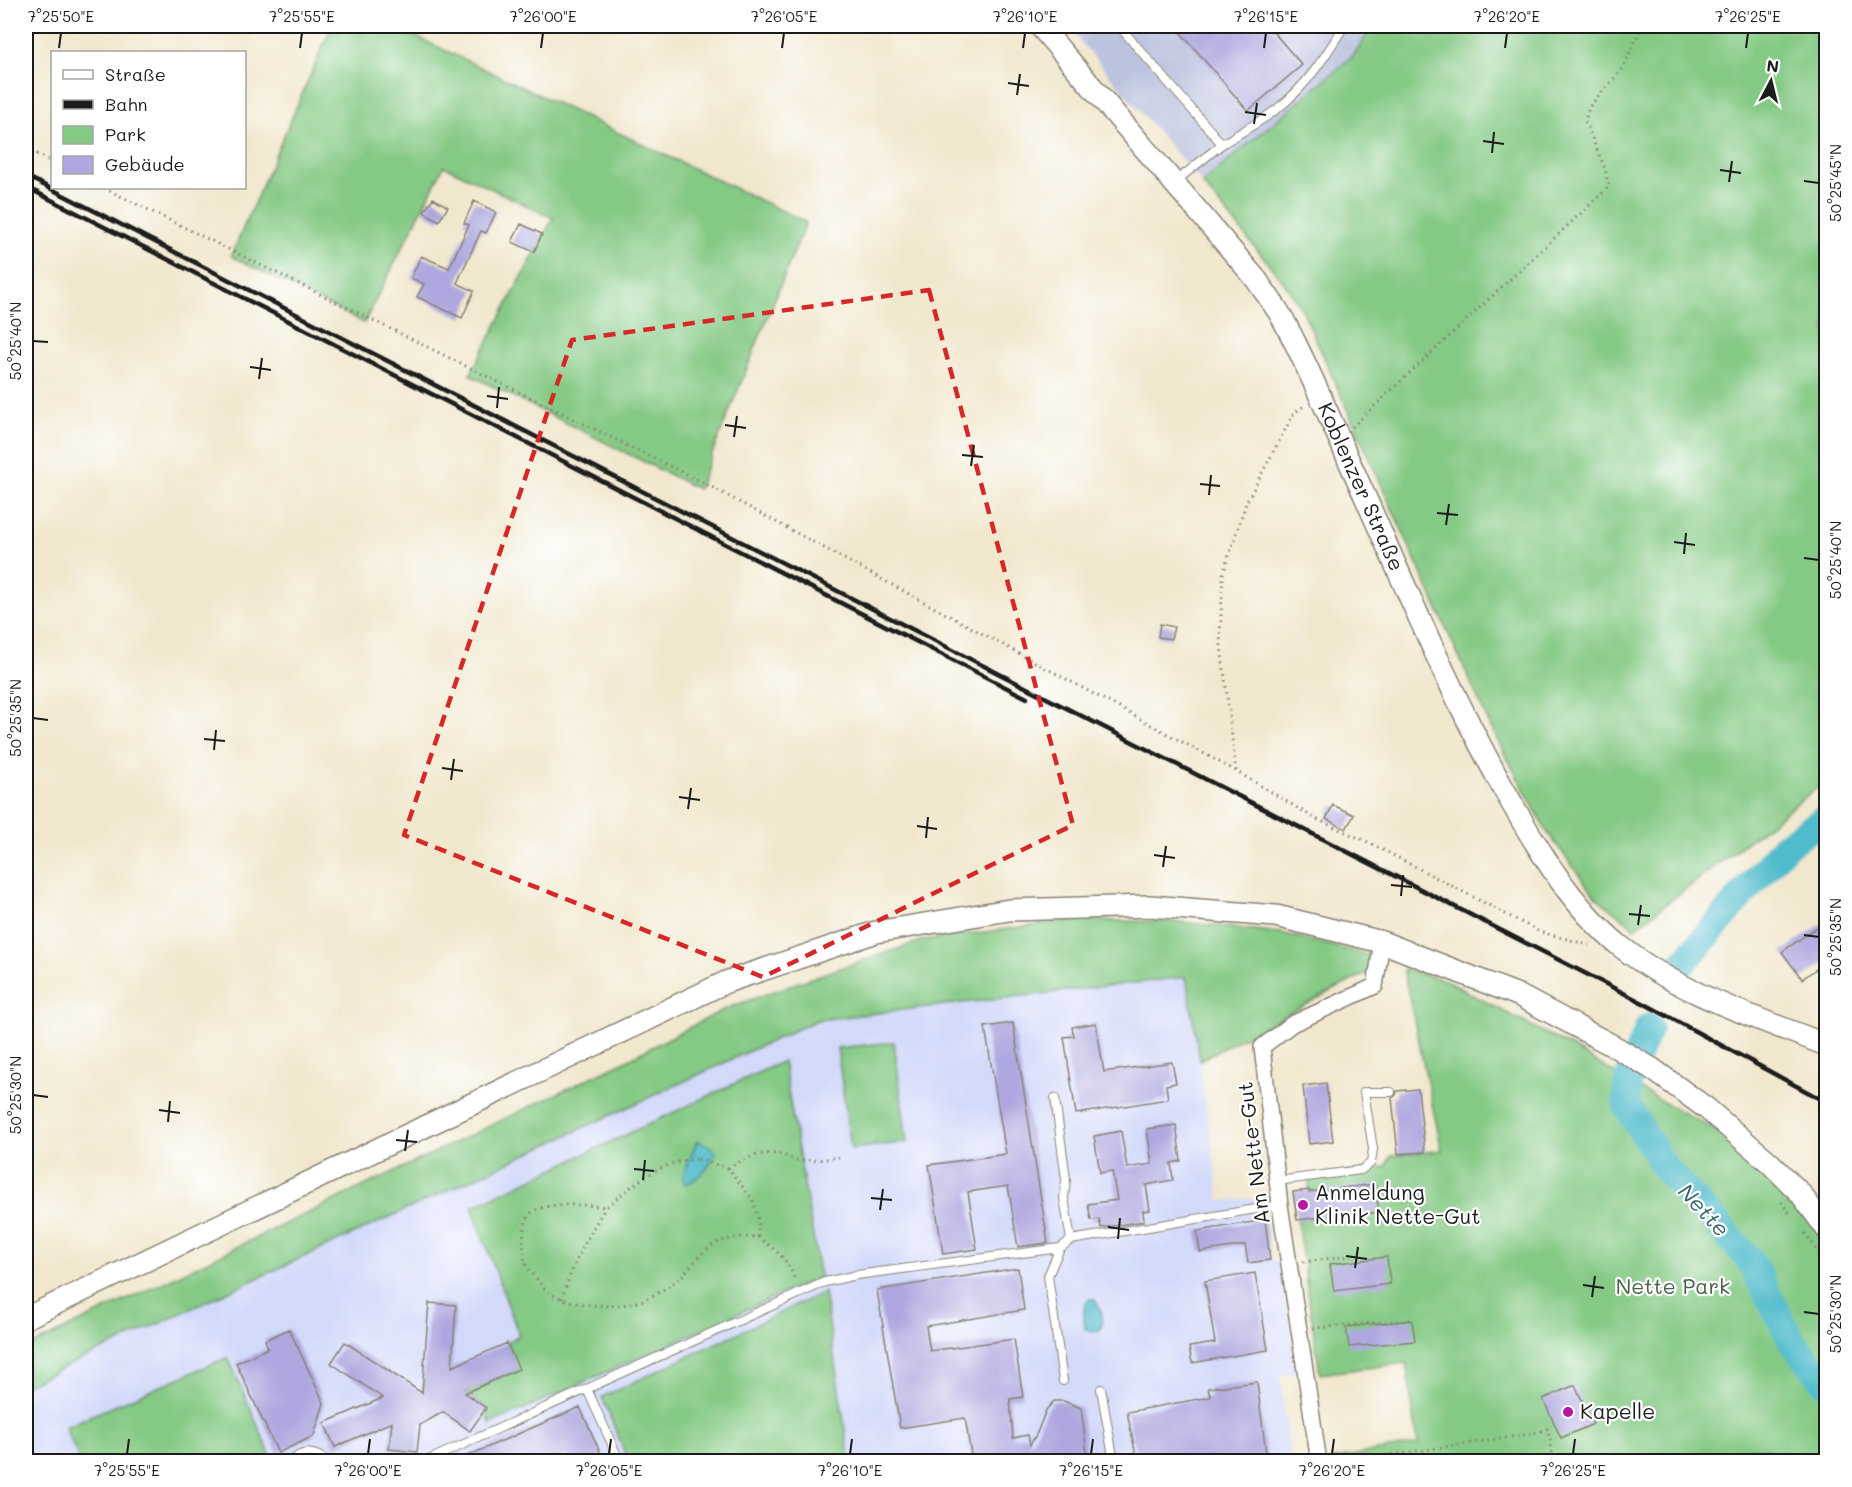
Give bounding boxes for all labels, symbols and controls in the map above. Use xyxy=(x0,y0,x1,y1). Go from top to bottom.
text: 7°25'50"E xyxy=(28,6,95,26)
text: 7°25'55"E xyxy=(269,6,335,26)
text: 7°26'00"E xyxy=(509,6,577,26)
text: 7°26'05"E xyxy=(751,6,818,26)
text: 7°26'10"E xyxy=(993,6,1058,26)
text: 7°26'15"E xyxy=(1234,6,1298,26)
text: 7°26'20"E xyxy=(1474,6,1541,26)
text: 7°26'25"E xyxy=(1715,6,1781,26)
legend xyxy=(51,51,246,189)
north arrow xyxy=(1741,51,1801,111)
text: N xyxy=(1766,54,1780,77)
text: Straße xyxy=(105,62,166,86)
text: Bahn xyxy=(105,92,148,116)
text: Park xyxy=(105,122,146,146)
text: 50°25'45"N xyxy=(1825,144,1845,222)
text: Gebäude xyxy=(105,152,185,176)
text: 50°25'40"N xyxy=(5,302,25,380)
street label: Koblenzer Straße xyxy=(1313,398,1411,575)
text: 50°25'40"N xyxy=(1825,521,1845,599)
text: 50°25'35"N xyxy=(5,679,25,757)
text: 50°25'35"N xyxy=(1825,898,1845,976)
text: 50°25'30"N xyxy=(5,1056,25,1134)
street label: Am Nette-Gut xyxy=(1230,1081,1275,1226)
water label: Nette xyxy=(1672,1177,1736,1243)
place label: Anmeldung Klinik Nette-Gut xyxy=(1315,1178,1481,1229)
marker: Anmeldung Klinik Nette-Gut xyxy=(1296,1198,1310,1212)
park label: Nette Park xyxy=(1616,1272,1730,1299)
text: 50°25'30"N xyxy=(1825,1275,1845,1353)
place label: Kapelle xyxy=(1580,1397,1655,1424)
marker: Kapelle xyxy=(1561,1405,1575,1419)
text: 7°25'55"E xyxy=(94,1460,160,1480)
text: 7°26'00"E xyxy=(334,1460,402,1480)
text: 7°26'05"E xyxy=(576,1460,643,1480)
text: 7°26'10"E xyxy=(818,1460,883,1480)
text: 7°26'15"E xyxy=(1059,1460,1123,1480)
text: 7°26'20"E xyxy=(1299,1460,1366,1480)
text: 7°26'25"E xyxy=(1540,1460,1606,1480)

